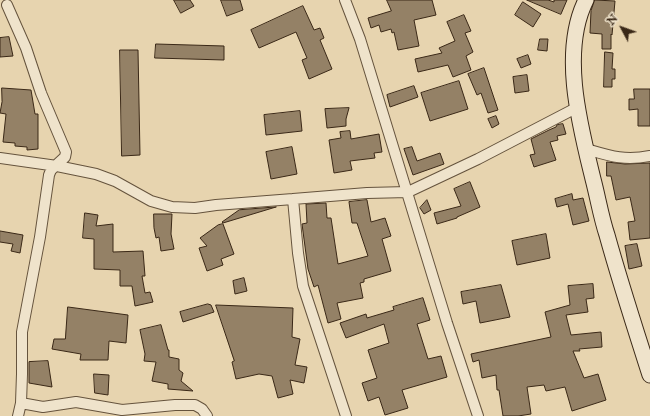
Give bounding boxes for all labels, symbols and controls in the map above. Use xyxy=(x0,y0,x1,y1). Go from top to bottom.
north arrow xyxy=(602,8,642,48)
text: N xyxy=(604,12,621,28)

